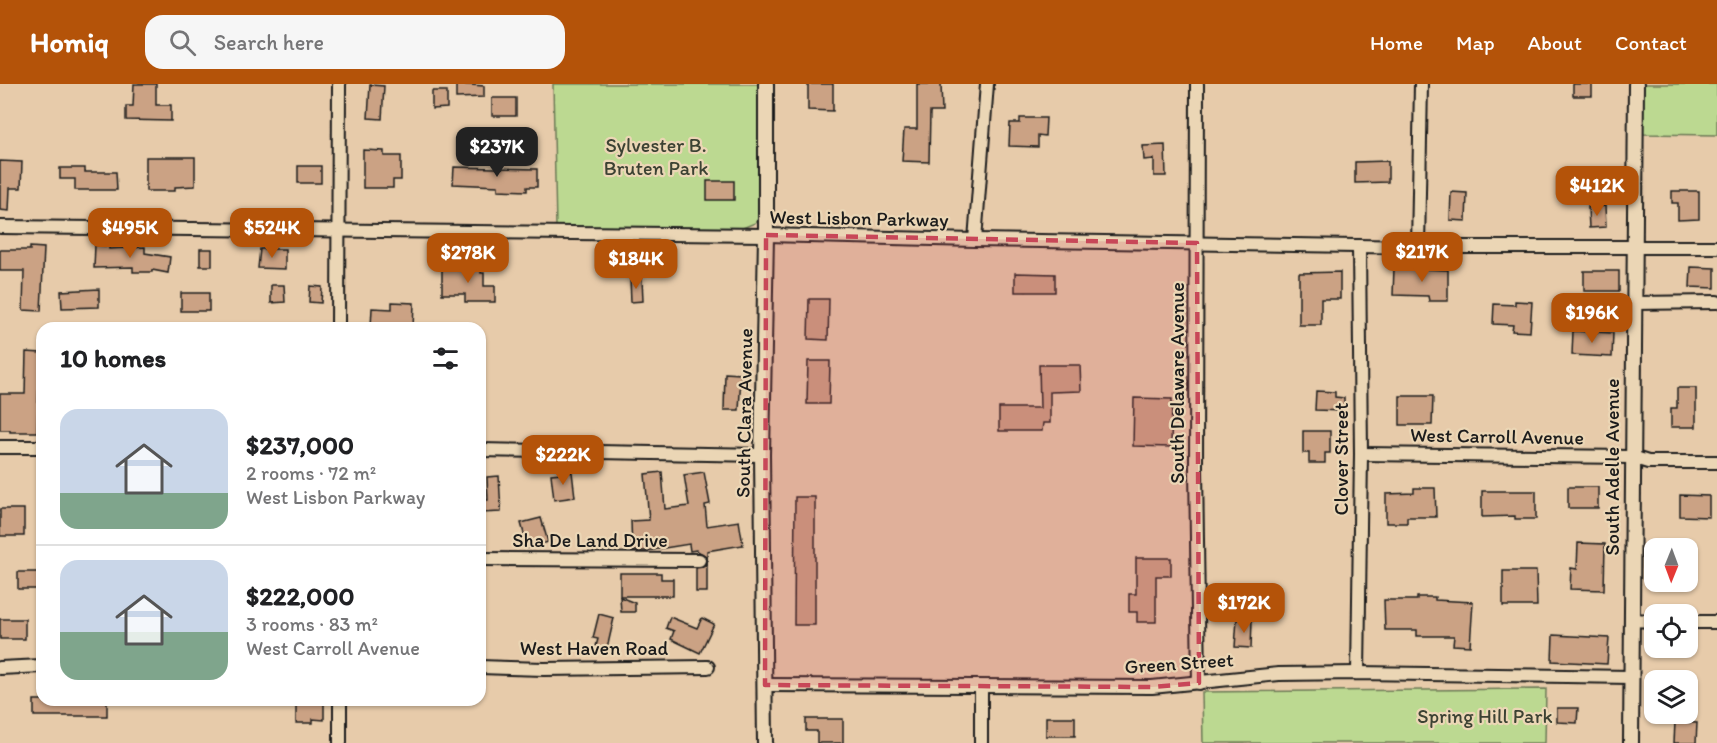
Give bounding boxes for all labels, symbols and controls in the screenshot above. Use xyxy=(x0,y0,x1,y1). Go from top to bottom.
search box xyxy=(145,15,565,69)
text: Homiq xyxy=(30,25,109,59)
icon: search xyxy=(166,26,199,59)
text: Search here xyxy=(214,29,324,56)
text: Home xyxy=(1370,30,1423,55)
text: Map xyxy=(1456,30,1495,55)
text: About xyxy=(1528,30,1582,55)
text: Contact xyxy=(1615,30,1687,55)
pin: $237K xyxy=(455,127,539,178)
park label: Sylvester B. Bruten Park xyxy=(604,133,708,180)
text: $237K xyxy=(470,134,524,158)
pin: $412K xyxy=(1555,166,1639,217)
text: $412K xyxy=(1570,173,1624,197)
street label: West Lisbon Parkway xyxy=(769,204,949,232)
pin: $495K xyxy=(88,208,172,259)
pin: $524K xyxy=(230,208,314,259)
text: $495K xyxy=(102,215,158,239)
text: $524K xyxy=(244,215,300,239)
pin: $217K xyxy=(1380,232,1464,283)
pin: $278K xyxy=(426,233,510,284)
pin: $184K xyxy=(594,239,678,290)
text: $217K xyxy=(1396,239,1448,263)
text: $278K xyxy=(441,240,495,264)
text: $184K xyxy=(608,246,664,270)
street label: South Delaware Avenue xyxy=(1165,282,1189,484)
pin: $196K xyxy=(1550,293,1634,344)
text: $196K xyxy=(1565,300,1619,324)
street label: South Clara Avenue xyxy=(731,328,757,498)
text: 10 homes xyxy=(60,342,166,374)
icon: filters xyxy=(429,342,462,375)
street label: South Adelle Avenue xyxy=(1600,379,1624,555)
street label: Clover Street xyxy=(1329,403,1353,515)
street label: West Carroll Avenue xyxy=(1410,422,1584,450)
text: $237,000 xyxy=(246,429,354,461)
icon: home xyxy=(108,433,180,505)
pin: $222K xyxy=(521,435,605,486)
text: $222K xyxy=(536,442,590,466)
text: 2 rooms · 72 m² xyxy=(246,461,376,485)
text: West Lisbon Parkway xyxy=(246,485,425,509)
street label: Sha De Land Drive xyxy=(512,528,668,552)
north arrow xyxy=(1644,538,1698,592)
map controls xyxy=(1644,538,1698,724)
text: $222,000 xyxy=(246,580,354,612)
pin: $172K xyxy=(1202,583,1286,634)
icon: home xyxy=(108,584,180,656)
text: $172K xyxy=(1218,590,1270,614)
button: locate xyxy=(1644,604,1698,658)
text: 3 rooms · 83 m² xyxy=(246,612,378,636)
text: West Carroll Avenue xyxy=(246,636,420,660)
street label: West Haven Road xyxy=(520,636,668,660)
street label: Green Street xyxy=(1124,647,1235,679)
button: layers xyxy=(1644,670,1698,724)
park label: Spring Hill Park xyxy=(1417,704,1553,728)

